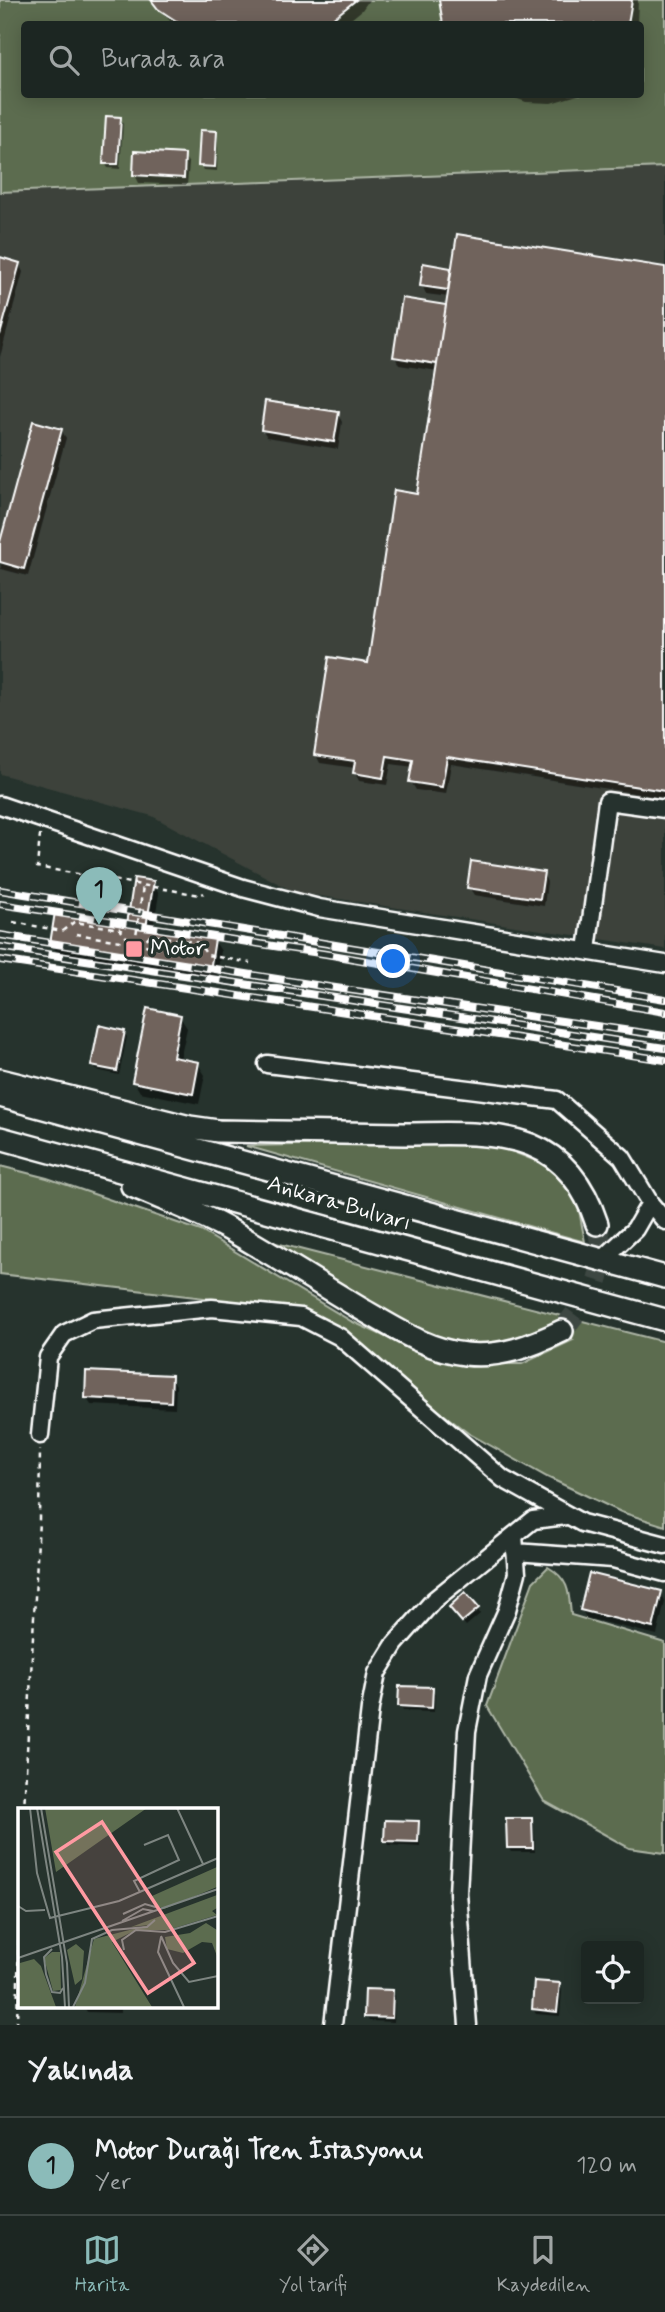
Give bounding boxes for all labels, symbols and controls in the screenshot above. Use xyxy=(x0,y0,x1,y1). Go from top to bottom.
search box xyxy=(21,21,644,98)
icon: search xyxy=(45,41,83,79)
text: Burada ara xyxy=(101,43,225,77)
pin: 1 xyxy=(76,867,122,925)
place label: Motor xyxy=(150,934,206,964)
marker: Motor xyxy=(124,939,144,959)
your location xyxy=(376,944,410,978)
street label: Ankara Bulvarı xyxy=(264,1169,414,1239)
inset map xyxy=(18,1808,217,2008)
map controls xyxy=(581,1941,644,2004)
button: locate xyxy=(581,1941,644,2004)
text: Yakında xyxy=(28,2051,134,2090)
text: Motor Durağı Tren İstasyonu xyxy=(95,2134,424,2168)
text: 1 xyxy=(46,2151,56,2181)
text: 120 m xyxy=(576,2151,637,2181)
text: Yer xyxy=(95,2168,131,2198)
tab: Harita xyxy=(75,2231,129,2298)
tab: Yol tarifi xyxy=(279,2231,347,2298)
tab: Kaydedilen xyxy=(497,2231,590,2298)

